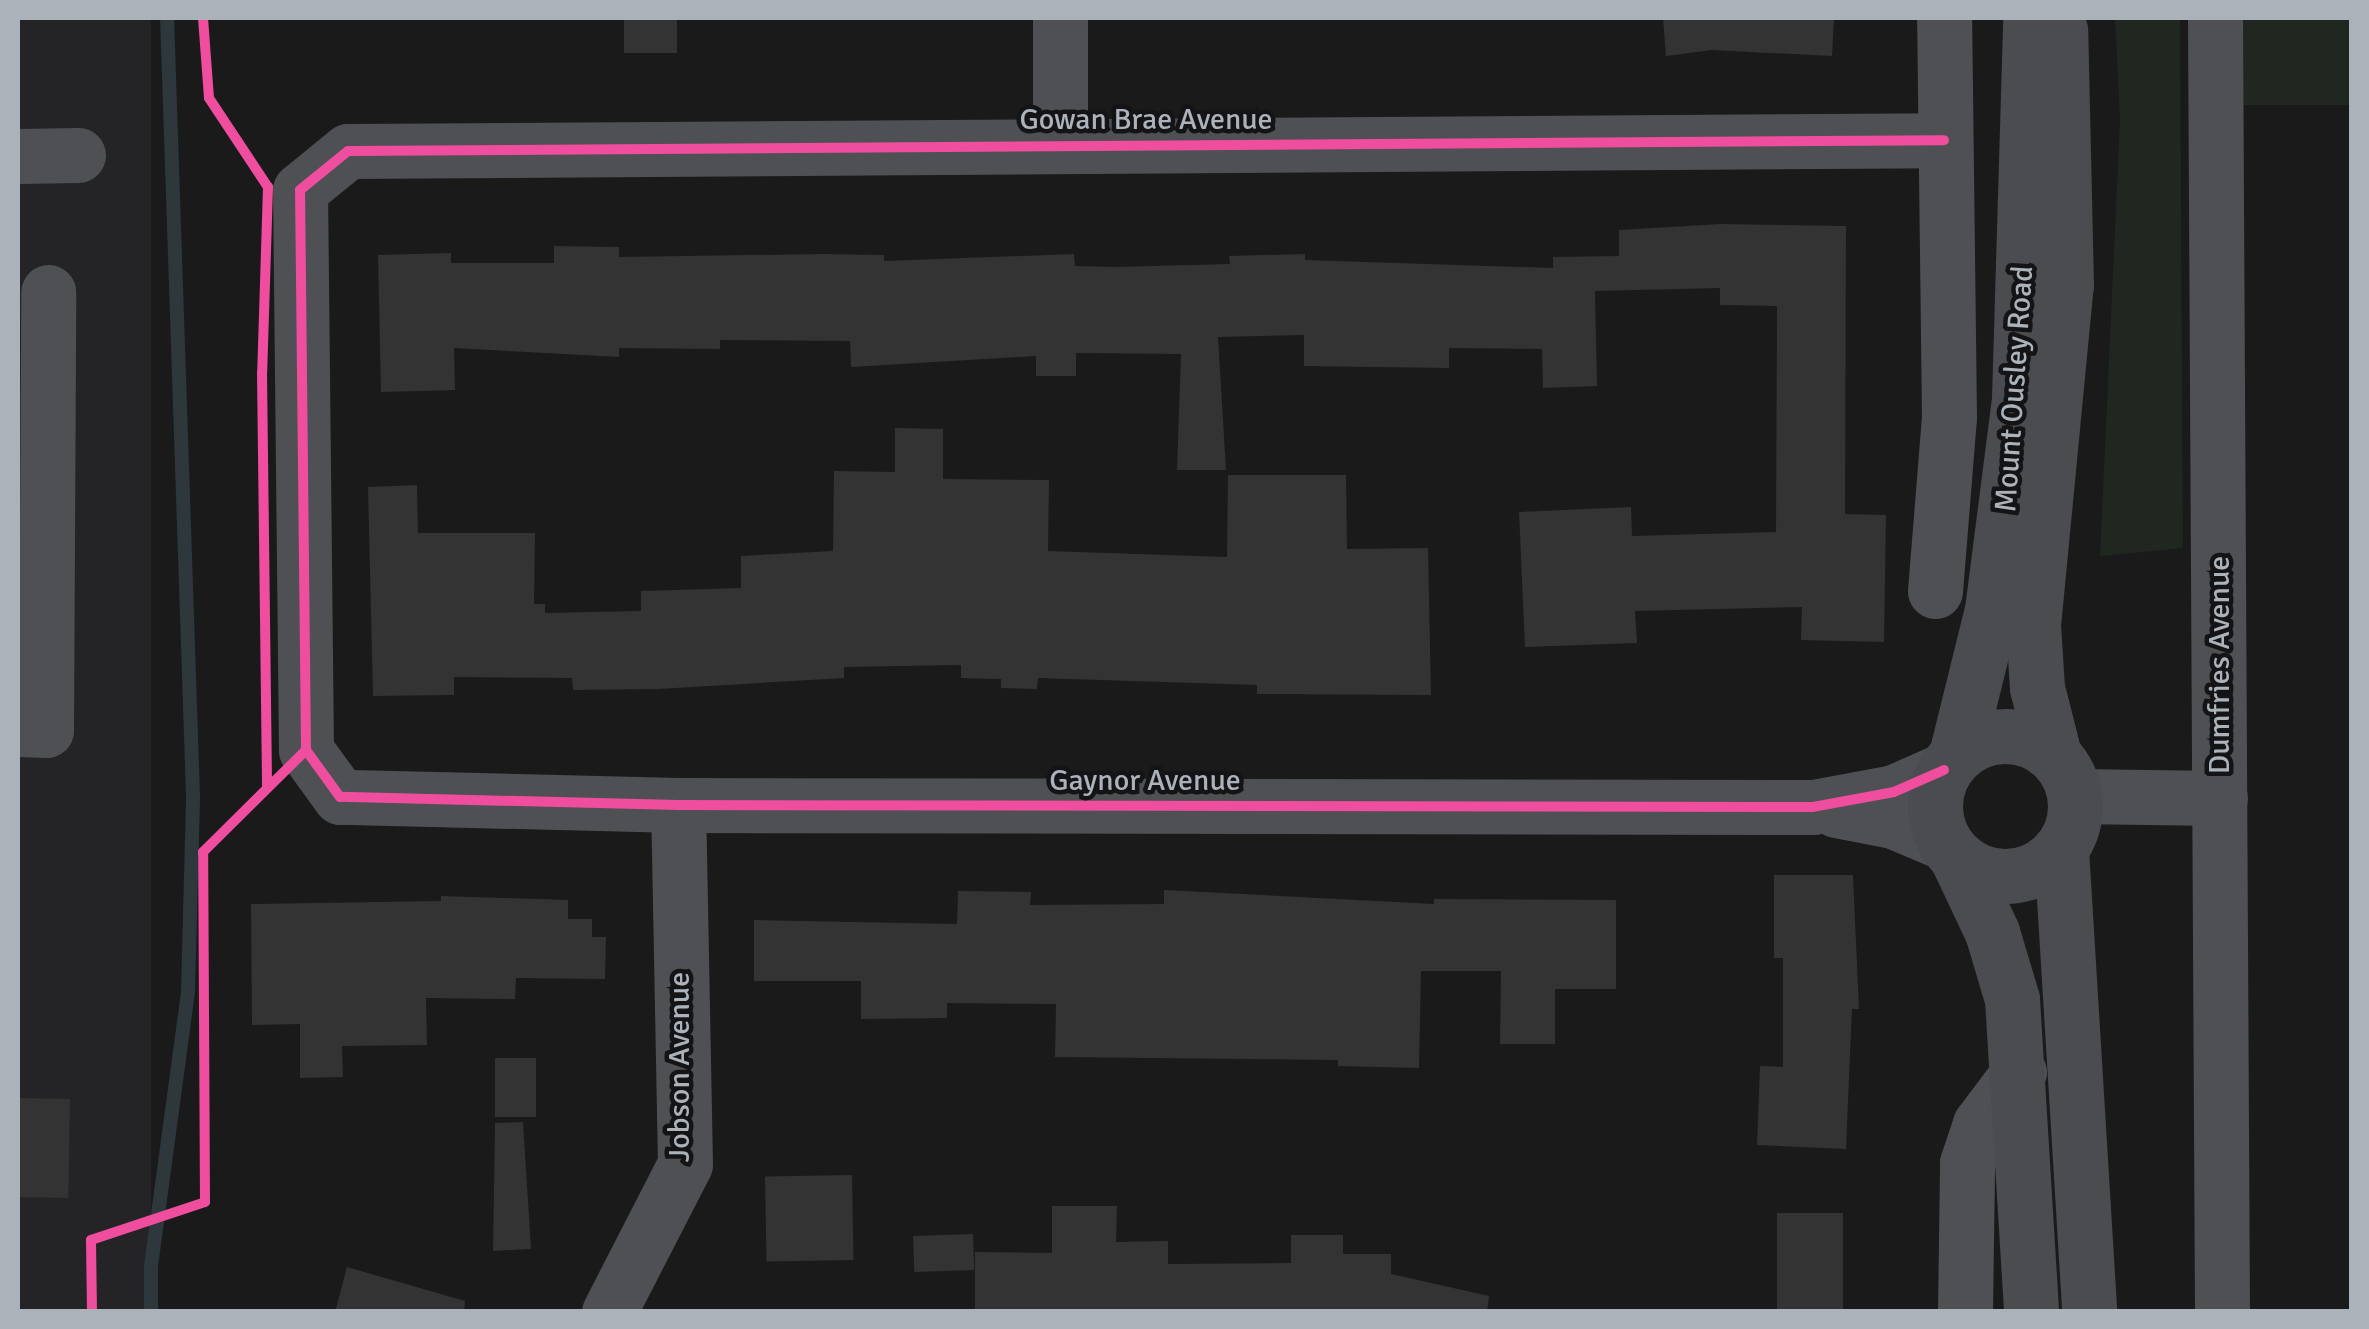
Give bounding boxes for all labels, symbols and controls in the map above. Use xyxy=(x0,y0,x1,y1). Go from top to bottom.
street label: Gowan Brae Avenue xyxy=(1019,102,1273,138)
street label: Mount Ousley Road xyxy=(1988,265,2042,513)
street label: Dumfries Avenue xyxy=(2202,556,2238,774)
street label: Gaynor Avenue xyxy=(1049,763,1241,799)
street label: Jobson Avenue xyxy=(662,972,698,1162)

